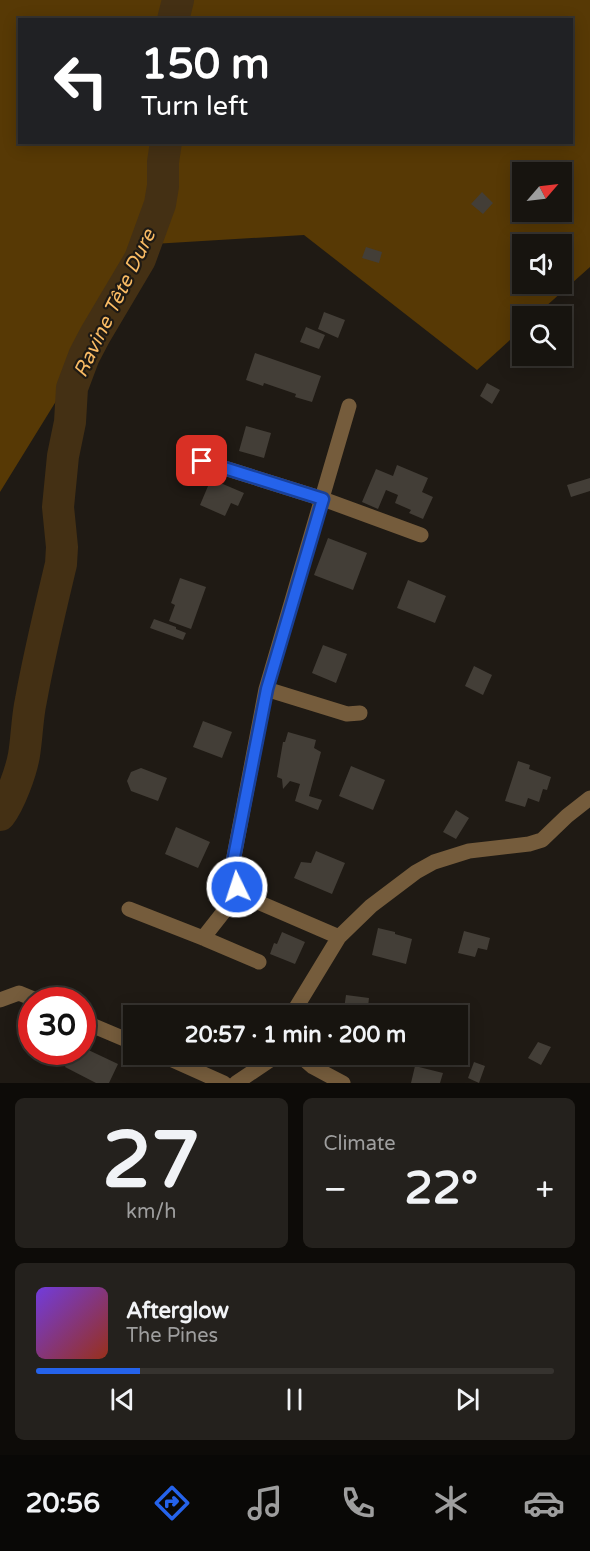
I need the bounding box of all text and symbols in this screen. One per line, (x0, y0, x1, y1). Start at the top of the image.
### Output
text: 150 m (141, 39, 270, 90)
icon: left (42, 42, 120, 120)
text: Turn left (141, 90, 248, 123)
north arrow (512, 162, 572, 222)
map controls (512, 162, 572, 366)
water label: Ravine Tête Dure (69, 224, 162, 381)
button: sound (512, 234, 572, 294)
button: search (512, 306, 572, 366)
pin (176, 435, 227, 486)
icon: arrive (185, 444, 218, 477)
position arrow (205, 855, 269, 919)
speed limit sign: 30 (18, 987, 96, 1065)
text: 20:57 · 1 min · 200 m (185, 1022, 406, 1048)
text: 27 (102, 1114, 200, 1208)
text: Climate (324, 1132, 396, 1156)
text: 22° (404, 1162, 478, 1216)
text: − (324, 1170, 347, 1209)
text: + (535, 1170, 554, 1209)
text: km/h (126, 1200, 176, 1224)
text: Afterglow (126, 1298, 229, 1324)
text: The Pines (126, 1324, 218, 1348)
icon: previous (106, 1383, 139, 1416)
icon: pause (278, 1383, 311, 1416)
icon: next (451, 1383, 484, 1416)
icon: directions (151, 1482, 193, 1524)
icon: music (244, 1482, 286, 1524)
icon: phone (337, 1482, 379, 1524)
icon: climate (430, 1482, 472, 1524)
icon: car (523, 1482, 565, 1524)
text: 20:56 (25, 1487, 100, 1520)

